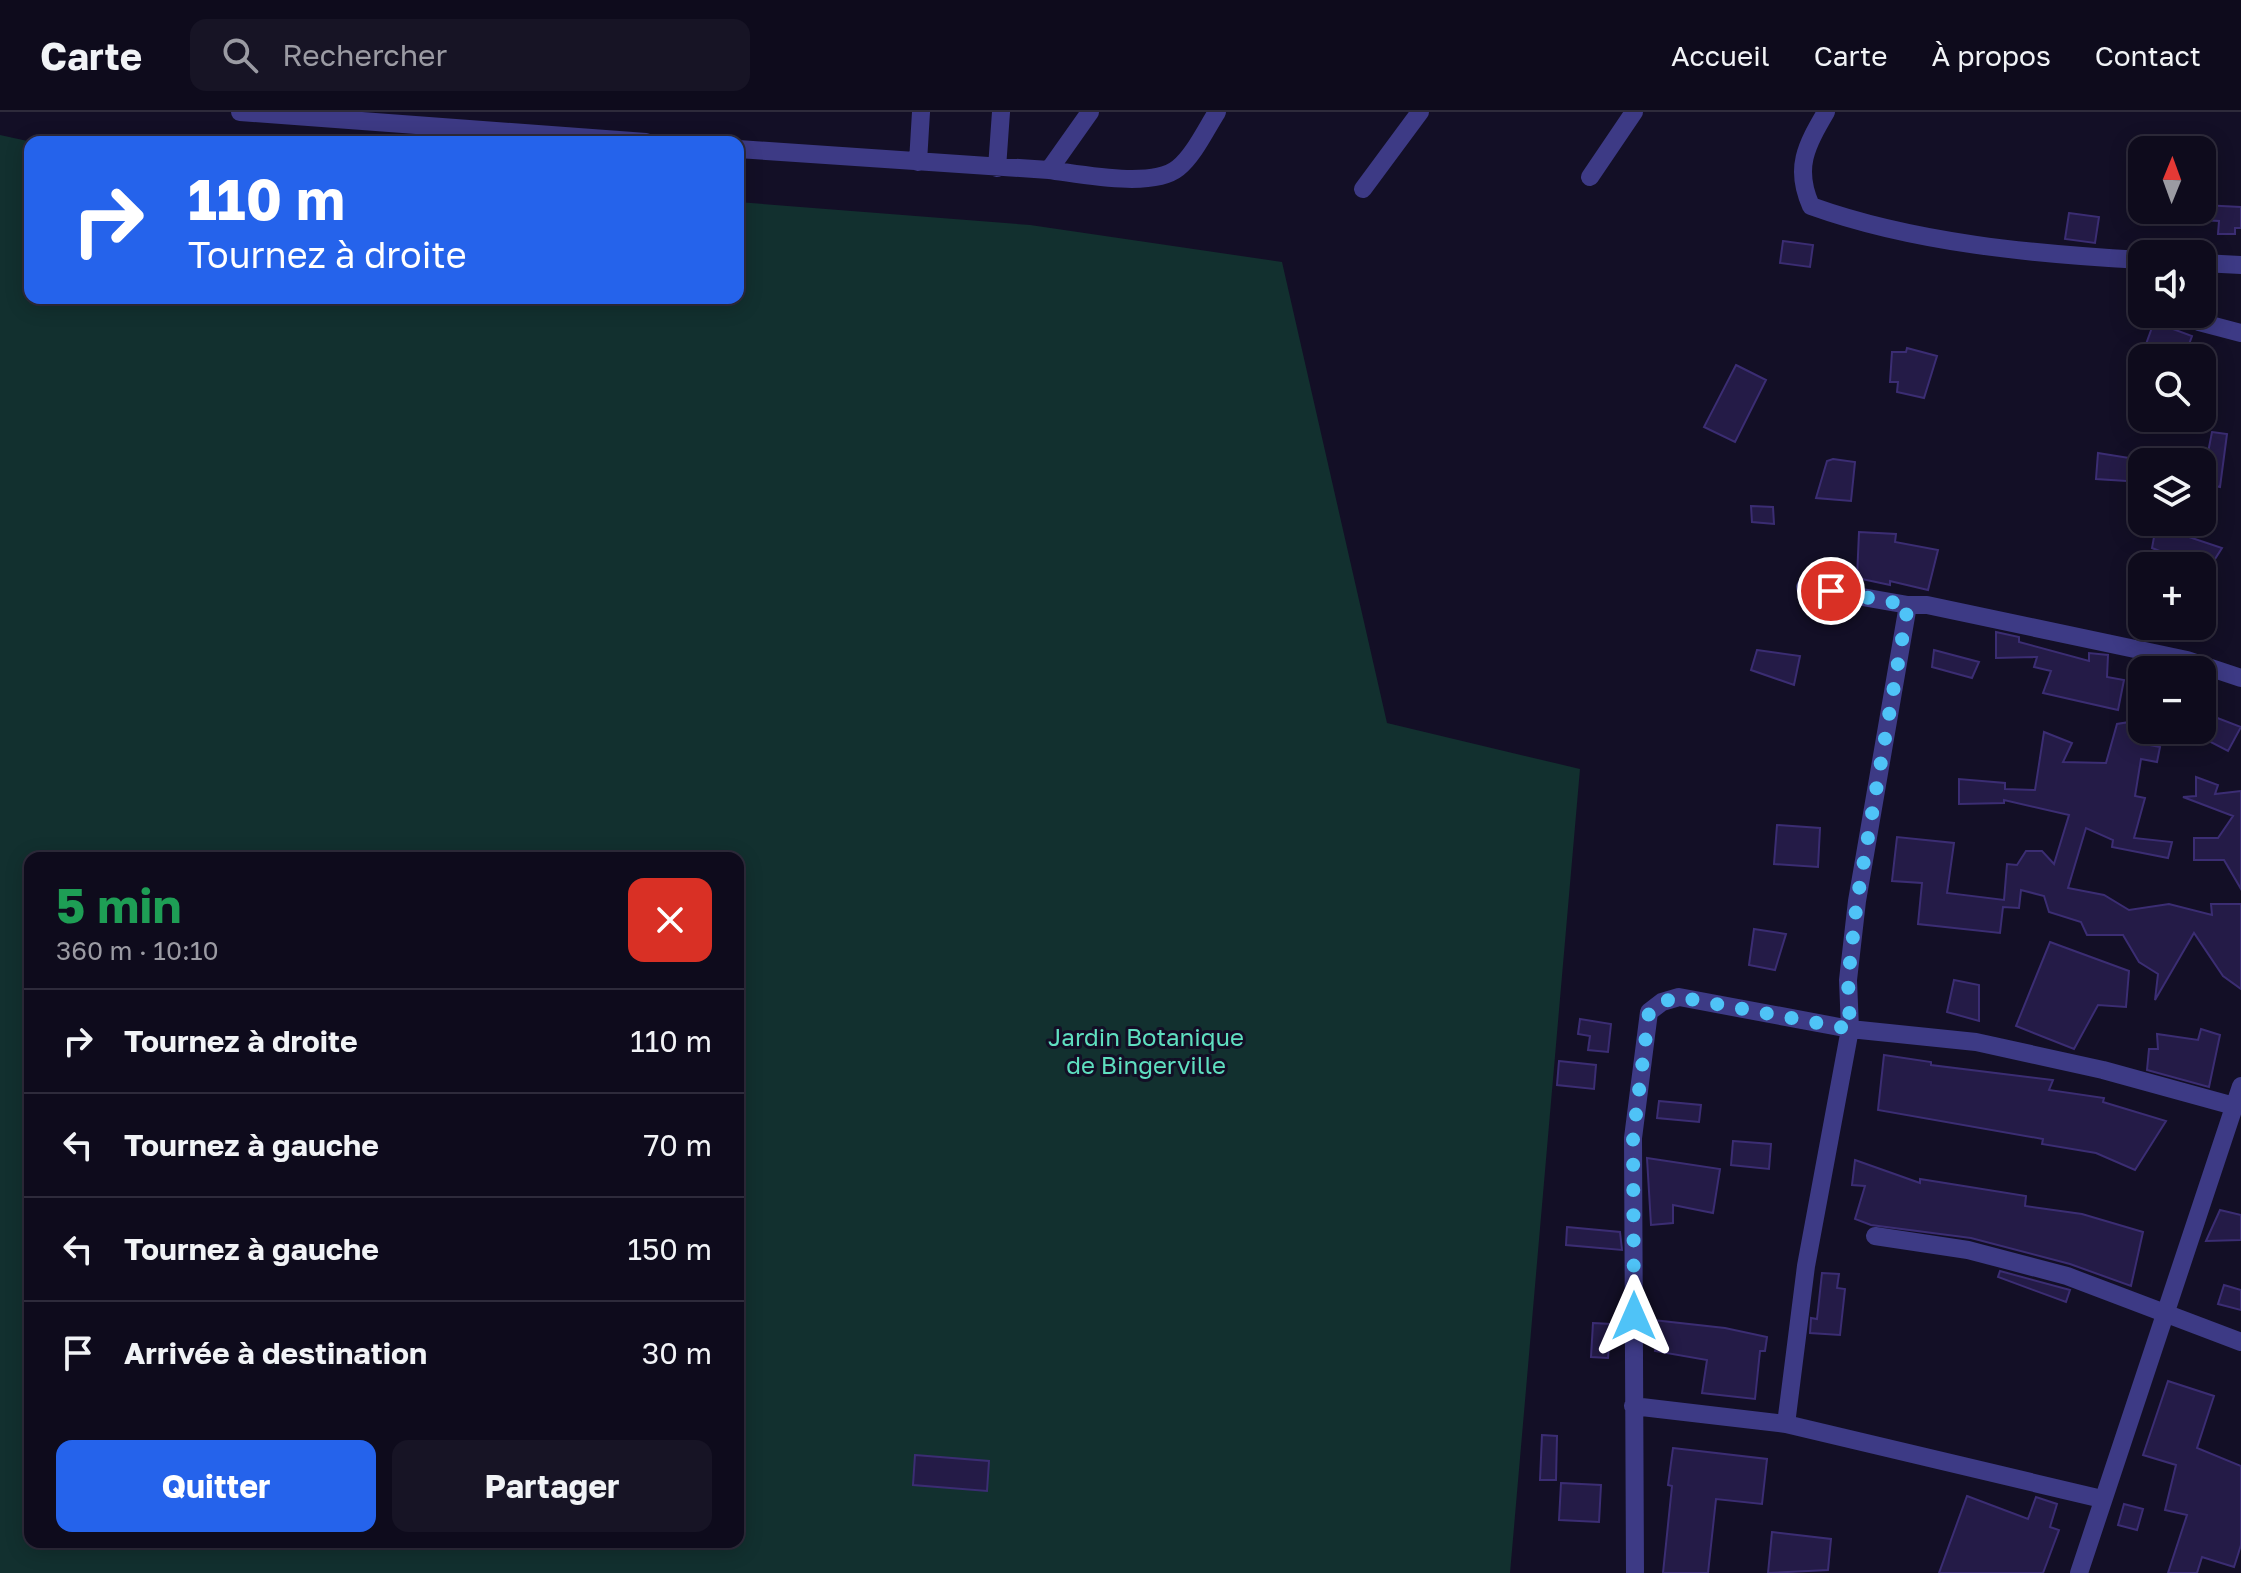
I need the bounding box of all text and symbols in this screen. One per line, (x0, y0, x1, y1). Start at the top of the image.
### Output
search box (190, 19, 750, 91)
text: Carte (40, 33, 142, 78)
icon: search (218, 33, 262, 77)
text: Rechercher (282, 37, 447, 73)
text: Accueil (1671, 39, 1770, 72)
text: Carte (1814, 39, 1887, 72)
text: À propos (1931, 39, 2051, 72)
text: Contact (2095, 39, 2201, 72)
north arrow (2128, 136, 2216, 224)
map controls (2128, 136, 2216, 744)
text: 110 m (188, 165, 345, 232)
icon: right (56, 168, 160, 272)
text: Tournez à droite (188, 233, 467, 276)
button: sound (2128, 240, 2216, 328)
button: search (2128, 344, 2216, 432)
button: layers (2128, 448, 2216, 536)
button: + (2128, 552, 2216, 640)
pin (1797, 557, 1865, 625)
icon: arrive (1809, 569, 1853, 613)
button: − (2128, 656, 2216, 744)
text: 5 min (56, 876, 181, 934)
button: close (628, 878, 712, 962)
text: 360 m · 10:10 (56, 935, 219, 966)
icon: right (56, 1019, 100, 1063)
park label: Jardin Botanique de Bingerville (1048, 1022, 1244, 1079)
text: Tournez à droite (124, 1023, 358, 1059)
text: 110 m (630, 1023, 712, 1059)
icon: left (56, 1123, 100, 1167)
text: Tournez à gauche (124, 1127, 379, 1163)
text: 70 m (643, 1127, 712, 1163)
icon: left (56, 1227, 100, 1271)
text: Tournez à gauche (124, 1231, 379, 1267)
text: 150 m (627, 1231, 712, 1267)
position arrow (1592, 1274, 1676, 1358)
icon: arrive (56, 1331, 100, 1375)
text: Arrivée à destination (124, 1335, 427, 1371)
text: 30 m (642, 1335, 712, 1371)
button: Quitter (56, 1440, 376, 1532)
button: Partager (392, 1440, 712, 1532)

